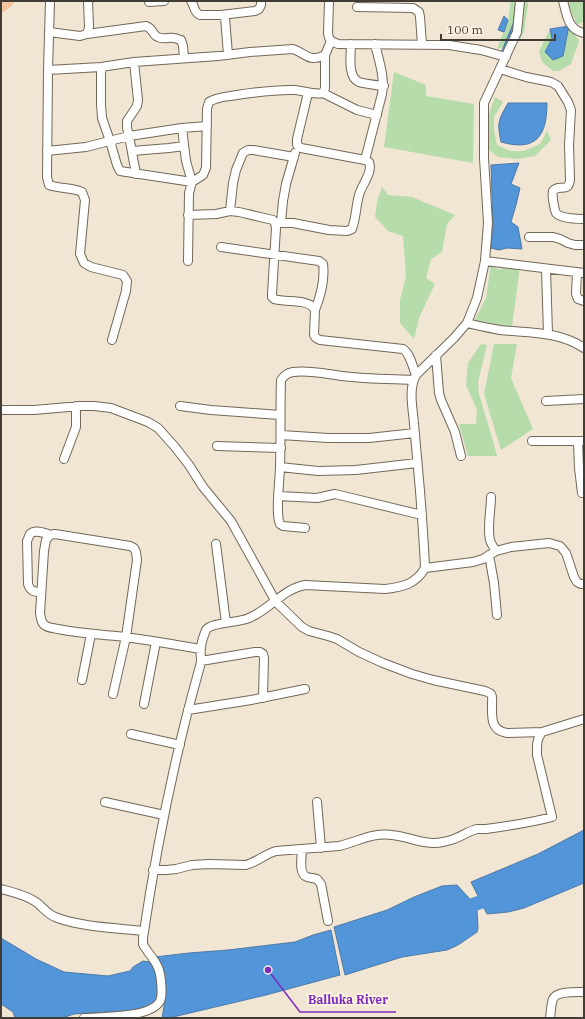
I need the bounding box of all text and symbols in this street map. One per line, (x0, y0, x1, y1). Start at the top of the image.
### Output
scale bar (441, 16, 555, 42)
text: 100 m (447, 22, 483, 37)
callout: Balluka River (300, 988, 396, 1012)
text: Balluka River (308, 992, 388, 1007)

